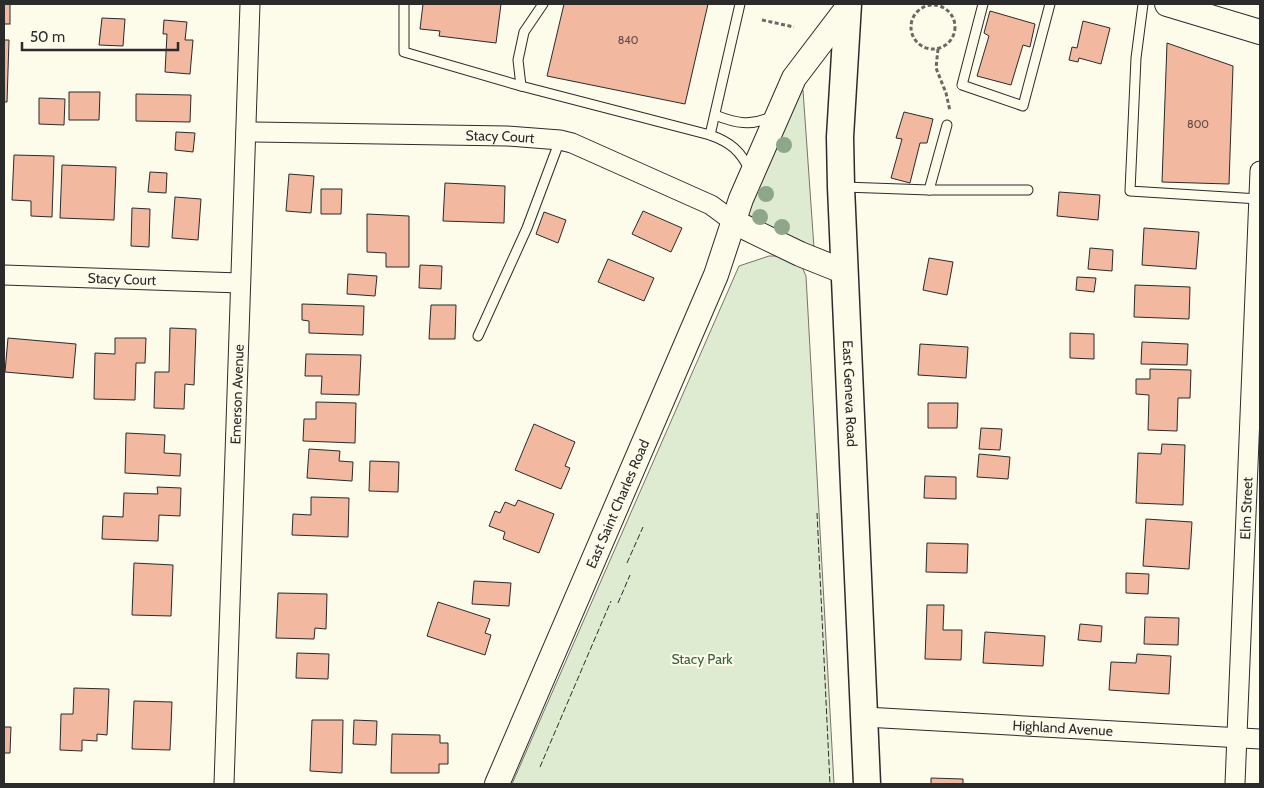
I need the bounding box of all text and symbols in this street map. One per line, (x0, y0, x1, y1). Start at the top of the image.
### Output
scale bar (22, 20, 179, 52)
text: 50 m (30, 28, 65, 46)
house number: 840 (618, 33, 639, 47)
house number: 800 (1187, 117, 1209, 131)
street label: Stacy Court (466, 126, 535, 147)
street label: Stacy Court (87, 269, 157, 289)
street label: East Geneva Road (839, 340, 861, 447)
street label: Emerson Avenue (226, 344, 248, 445)
street label: East Saint Charles Road (582, 437, 653, 571)
street label: Elm Street (1236, 476, 1257, 540)
park label: Stacy Park (671, 650, 733, 668)
street label: Highland Avenue (1012, 716, 1113, 740)

